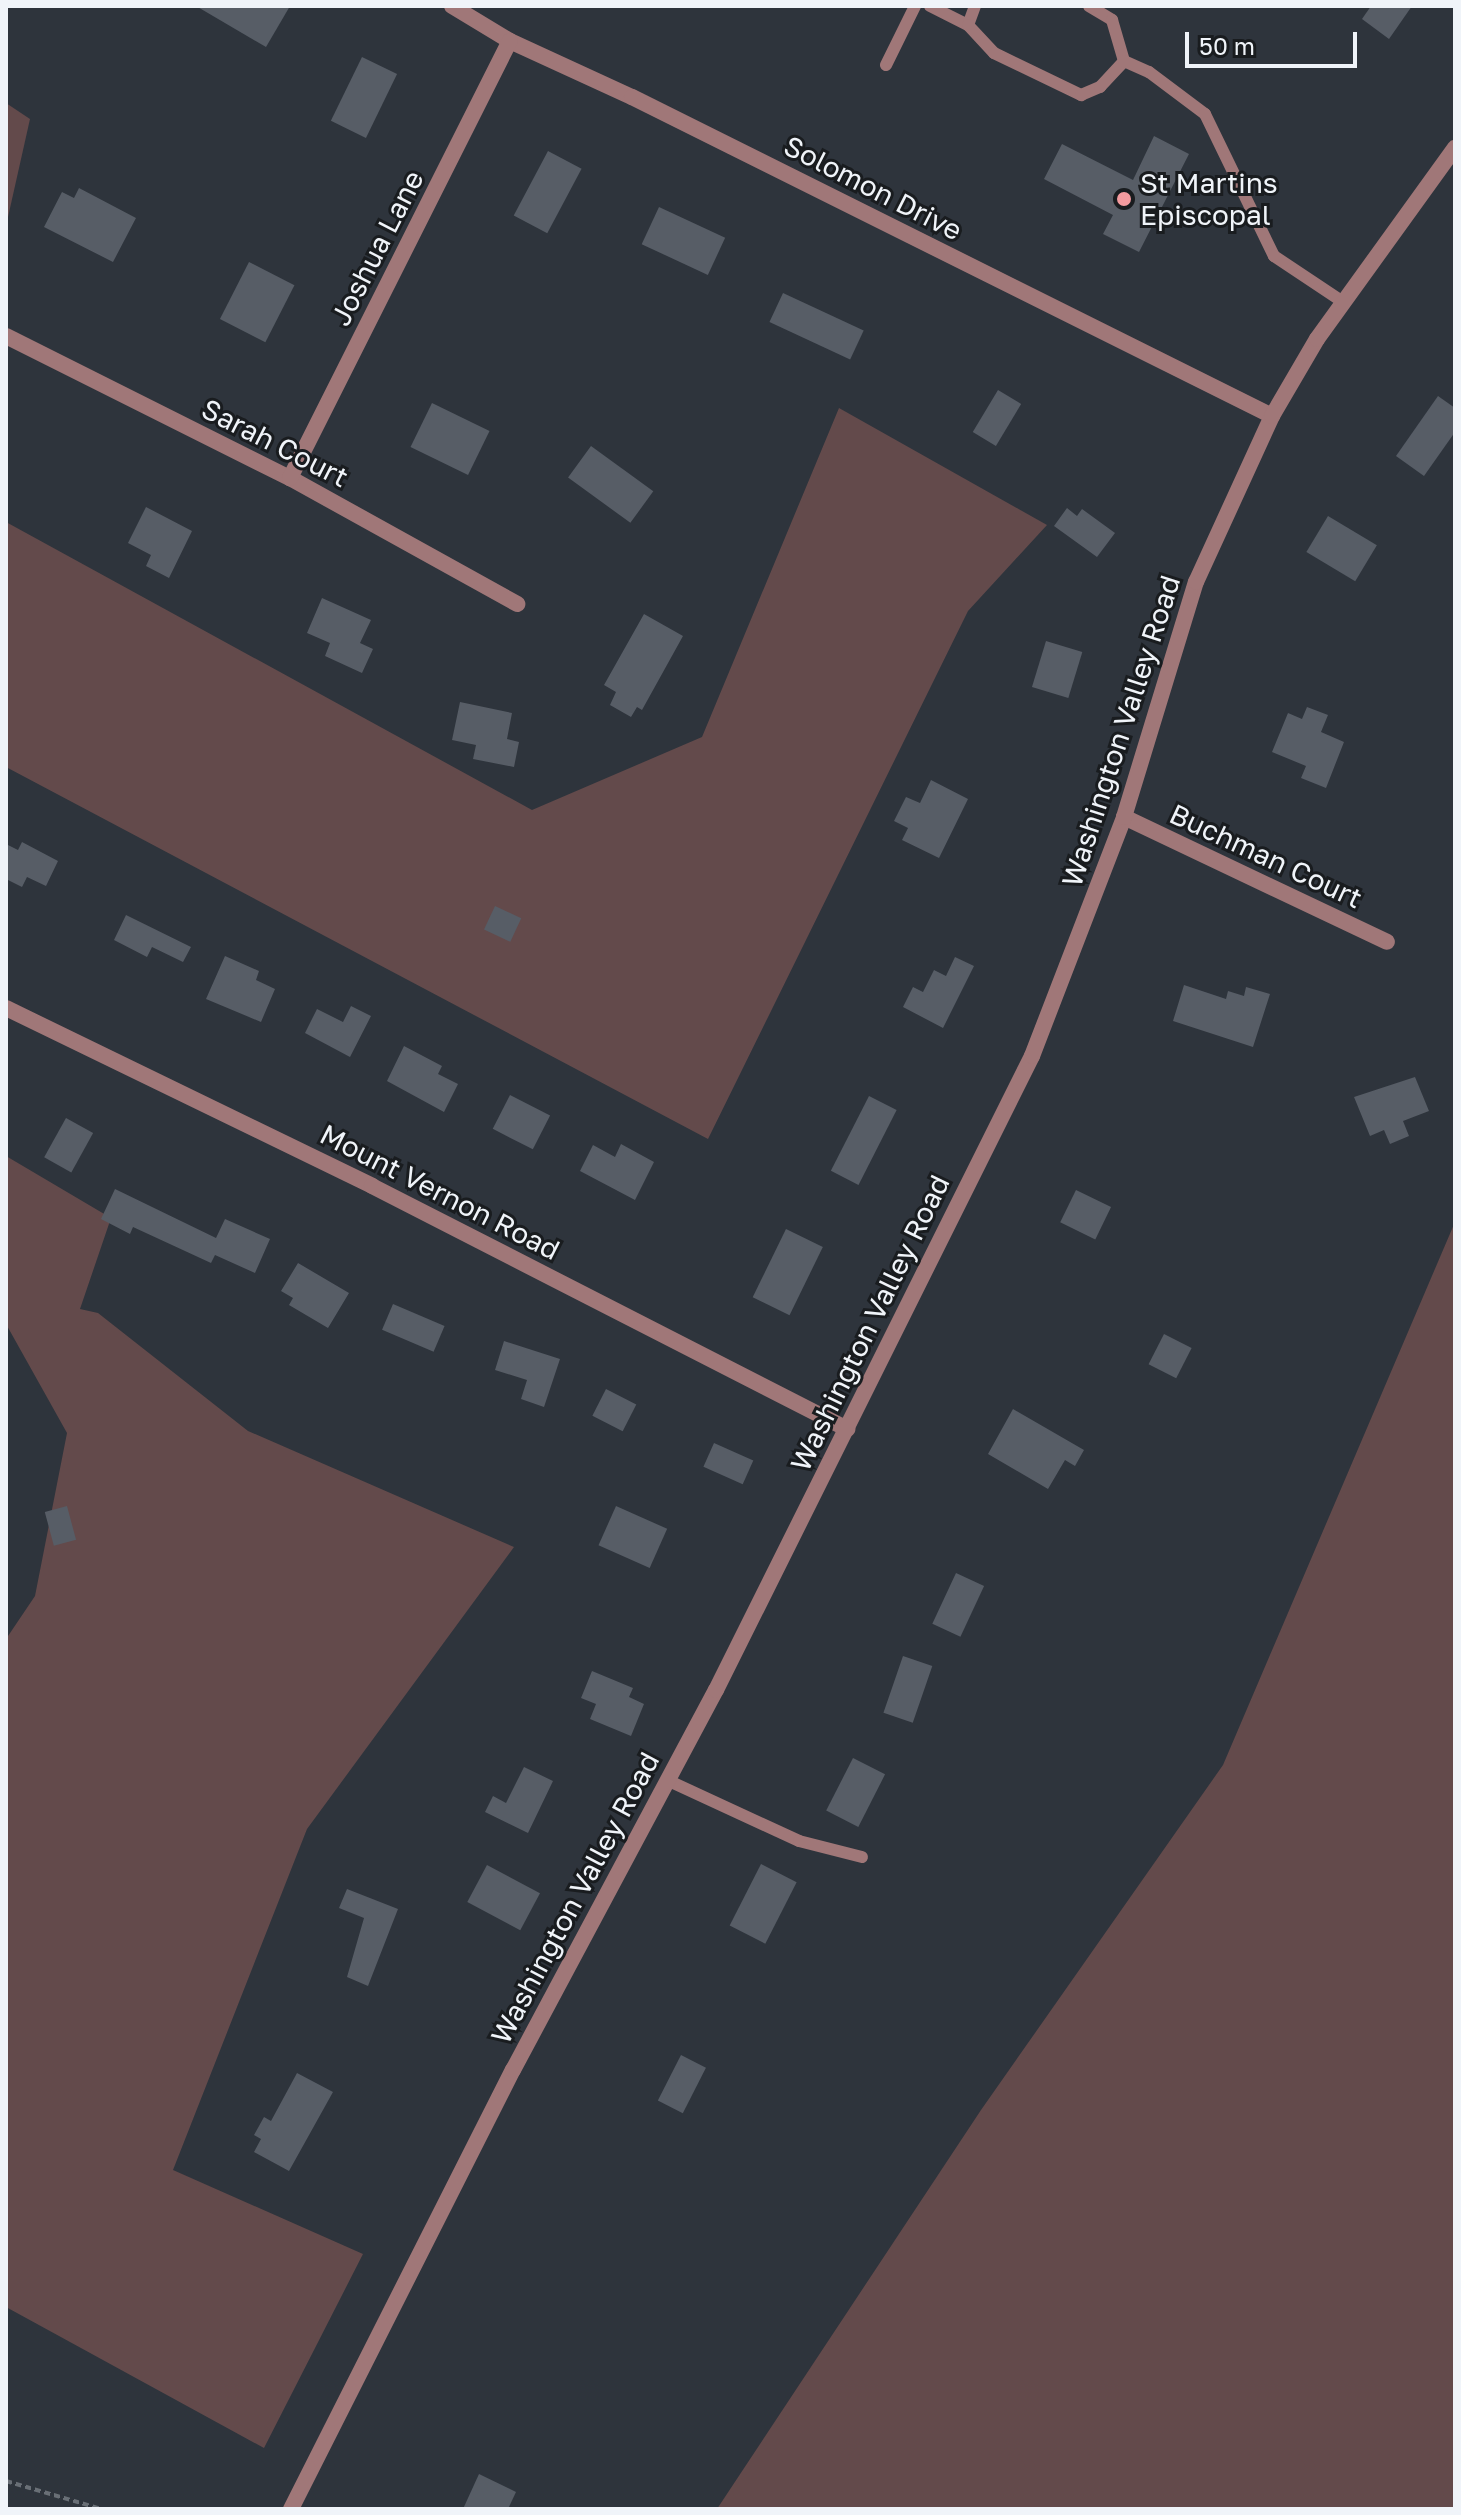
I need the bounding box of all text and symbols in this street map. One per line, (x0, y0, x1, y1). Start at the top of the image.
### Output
scale bar (1189, 16, 1361, 66)
text: 50 m (1199, 31, 1255, 60)
street label: Solomon Drive (778, 129, 968, 247)
street label: Joshua Lane (324, 165, 430, 331)
place label: St Martins Episcopal (1140, 166, 1278, 232)
marker: St Martins Episcopal (1115, 190, 1133, 208)
street label: Sarah Court (196, 392, 354, 494)
street label: Washington Valley Road (1055, 571, 1187, 891)
street label: Buchman Court (1164, 797, 1368, 915)
street label: Mount Vernon Road (315, 1117, 565, 1267)
street label: Washington Valley Road (784, 1169, 956, 1477)
street label: Washington Valley Road (484, 1746, 666, 2050)

